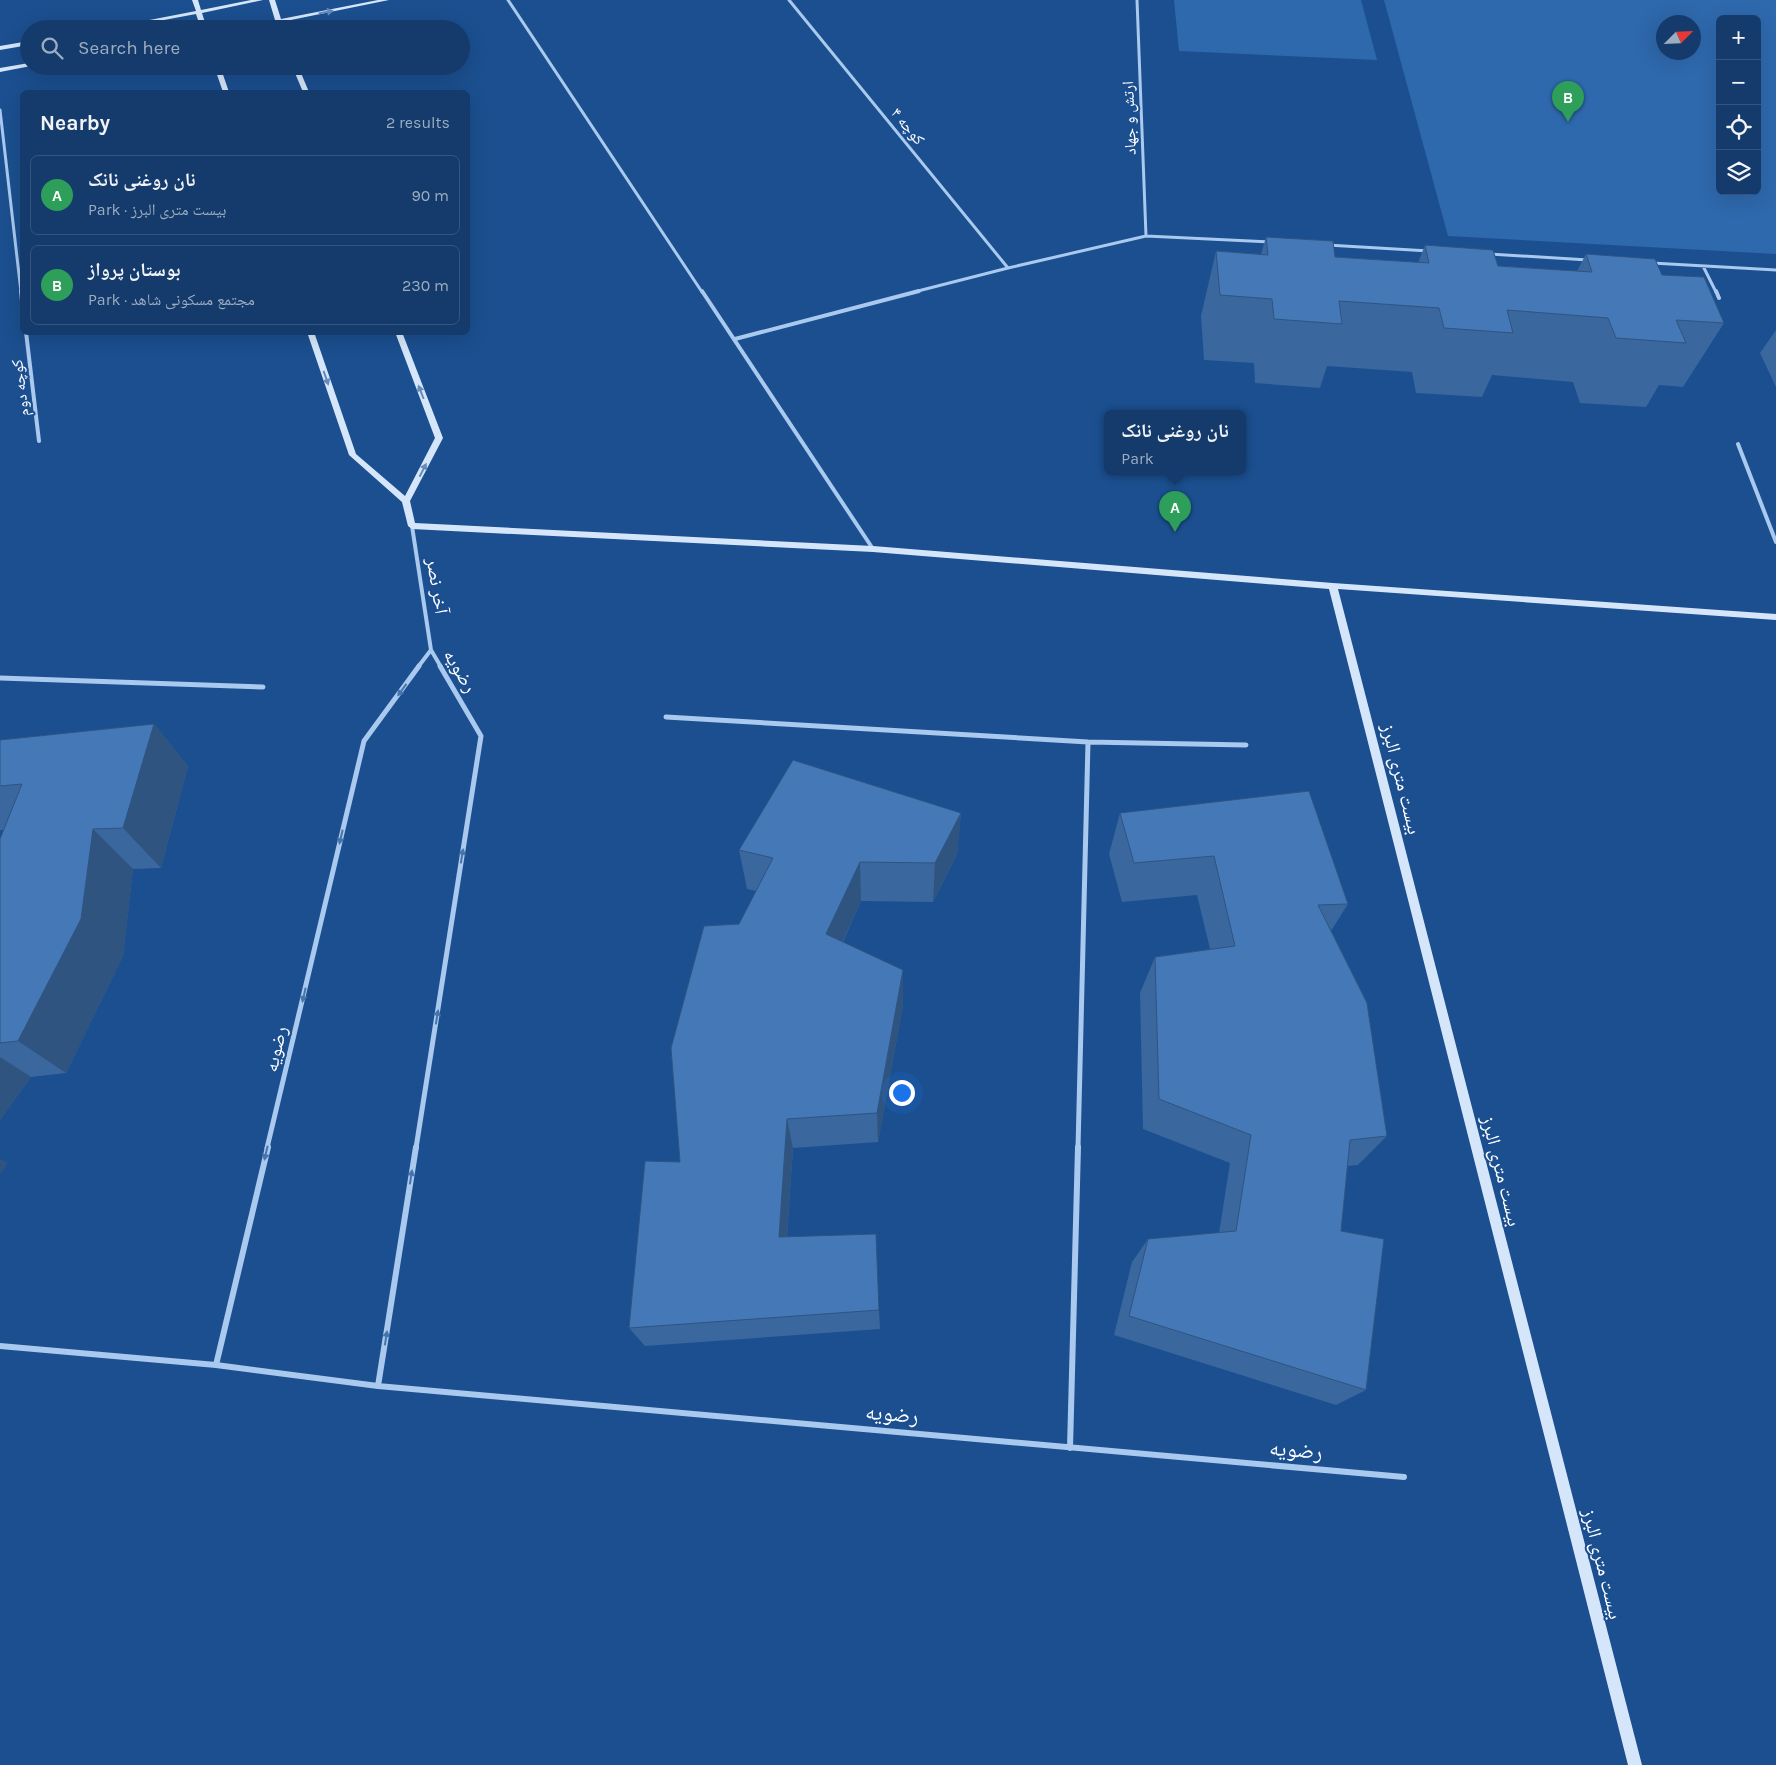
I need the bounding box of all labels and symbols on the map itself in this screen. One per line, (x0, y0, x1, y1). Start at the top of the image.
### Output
one-way arrow (318, 7, 334, 15)
north arrow (1656, 15, 1701, 60)
street label: ارتش و جهاد (1118, 81, 1141, 155)
pin: B (1552, 81, 1584, 122)
street label: کوچه ۴ (887, 103, 929, 149)
street label: کوچه دوم (7, 358, 34, 418)
one-way arrow (323, 371, 331, 386)
one-way arrow (417, 385, 425, 400)
one-way arrow (419, 462, 427, 477)
pin: A (1159, 491, 1191, 532)
street label: آخر نصر (422, 555, 452, 617)
street label: رضویه (439, 646, 481, 696)
one-way arrow (397, 683, 407, 697)
street label: بیست متری البرز (1376, 720, 1425, 837)
one-way arrow (337, 830, 345, 845)
one-way arrow (459, 848, 467, 864)
one-way arrow (300, 988, 308, 1003)
one-way arrow (433, 1009, 441, 1025)
street label: رضویه (260, 1024, 292, 1074)
your location (889, 1080, 915, 1106)
street label: بیست متری البرز (1476, 1112, 1525, 1229)
one-way arrow (262, 1146, 270, 1161)
one-way arrow (408, 1169, 416, 1185)
one-way arrow (382, 1330, 390, 1346)
street label: رضویه (864, 1399, 920, 1429)
street label: رضویه (1268, 1435, 1324, 1465)
street label: بیست متری البرز (1577, 1505, 1626, 1622)

